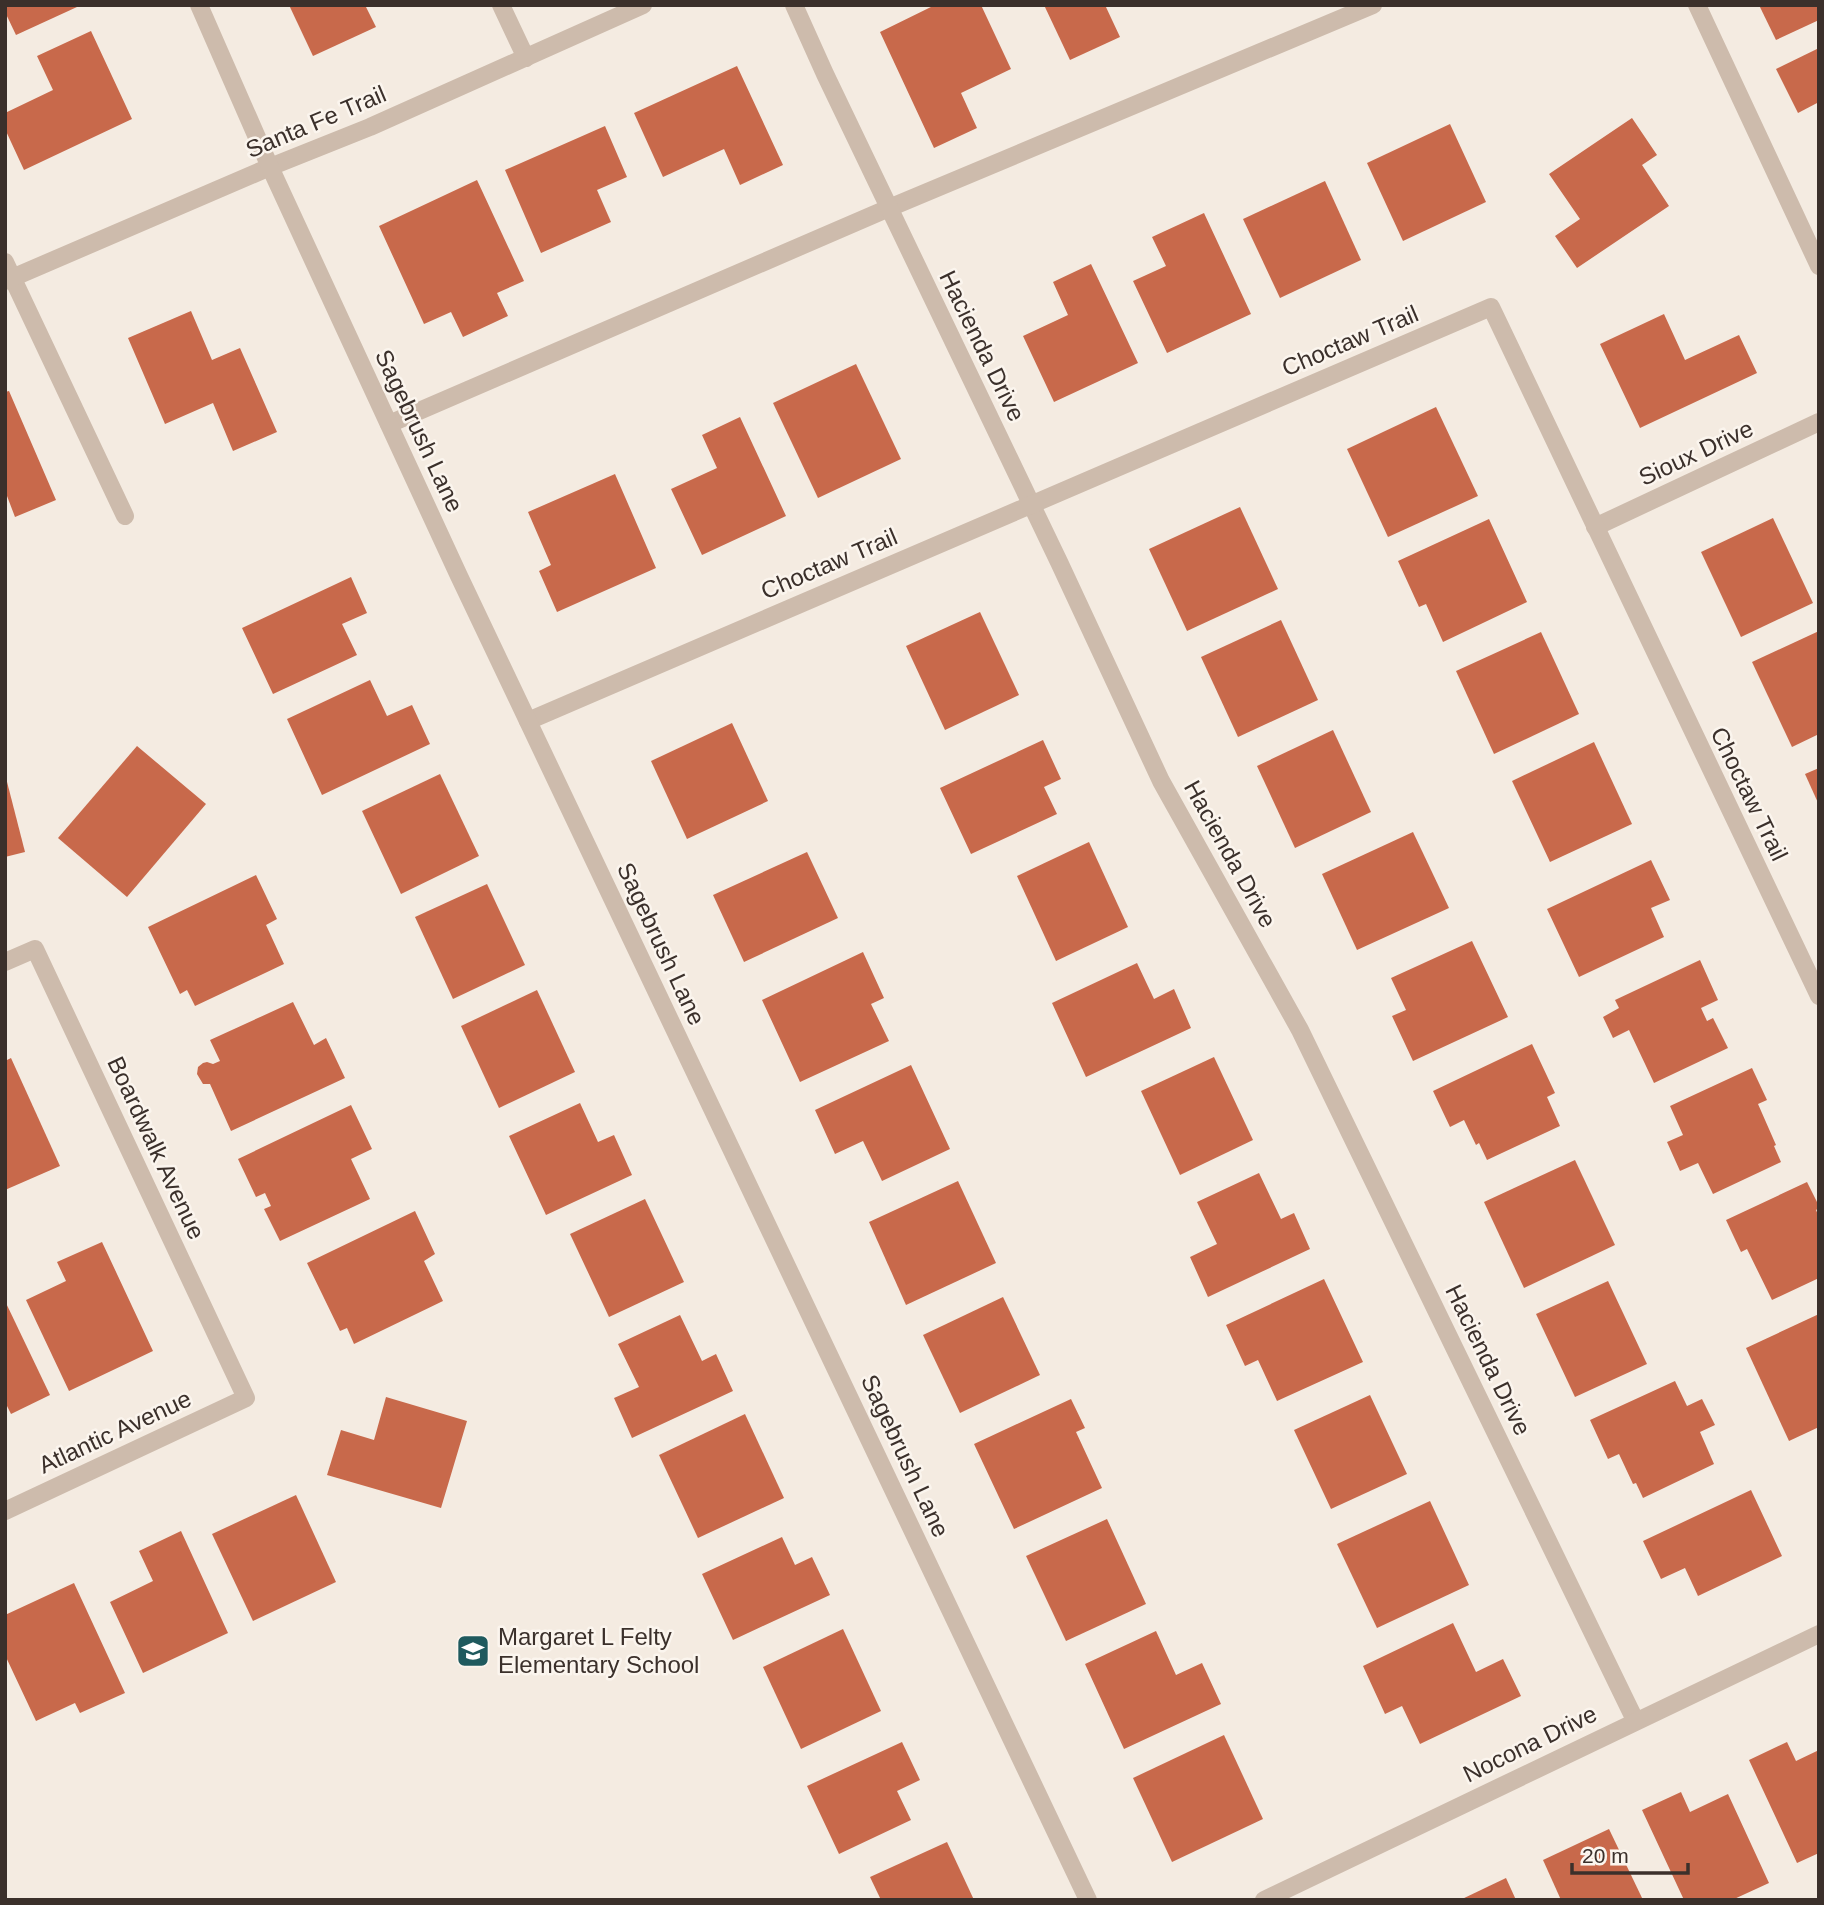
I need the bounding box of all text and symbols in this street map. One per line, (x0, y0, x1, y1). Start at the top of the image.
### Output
street label: Santa Fe Trail (242, 80, 390, 163)
street label: Hacienda Drive (934, 266, 1031, 425)
street label: Choctaw Trail (1278, 300, 1422, 381)
street label: Sagebrush Lane (370, 345, 469, 516)
street label: Sioux Drive (1634, 414, 1757, 491)
street label: Choctaw Trail (757, 523, 901, 604)
street label: Choctaw Trail (1705, 723, 1793, 865)
street label: Hacienda Drive (1179, 775, 1282, 932)
street label: Sagebrush Lane (612, 858, 711, 1029)
street label: Boardwalk Avenue (102, 1052, 211, 1243)
street label: Hacienda Drive (1440, 1280, 1537, 1439)
street label: Sagebrush Lane (856, 1370, 955, 1541)
street label: Atlantic Avenue (34, 1384, 195, 1479)
place label: Margaret L Felty Elementary School (498, 1623, 699, 1678)
school or university icon: Margaret L Felty Elementary School (454, 1632, 492, 1670)
street label: Nocona Drive (1459, 1700, 1601, 1788)
scale bar (1572, 1832, 1688, 1876)
text: 20 m (1582, 1844, 1629, 1867)

